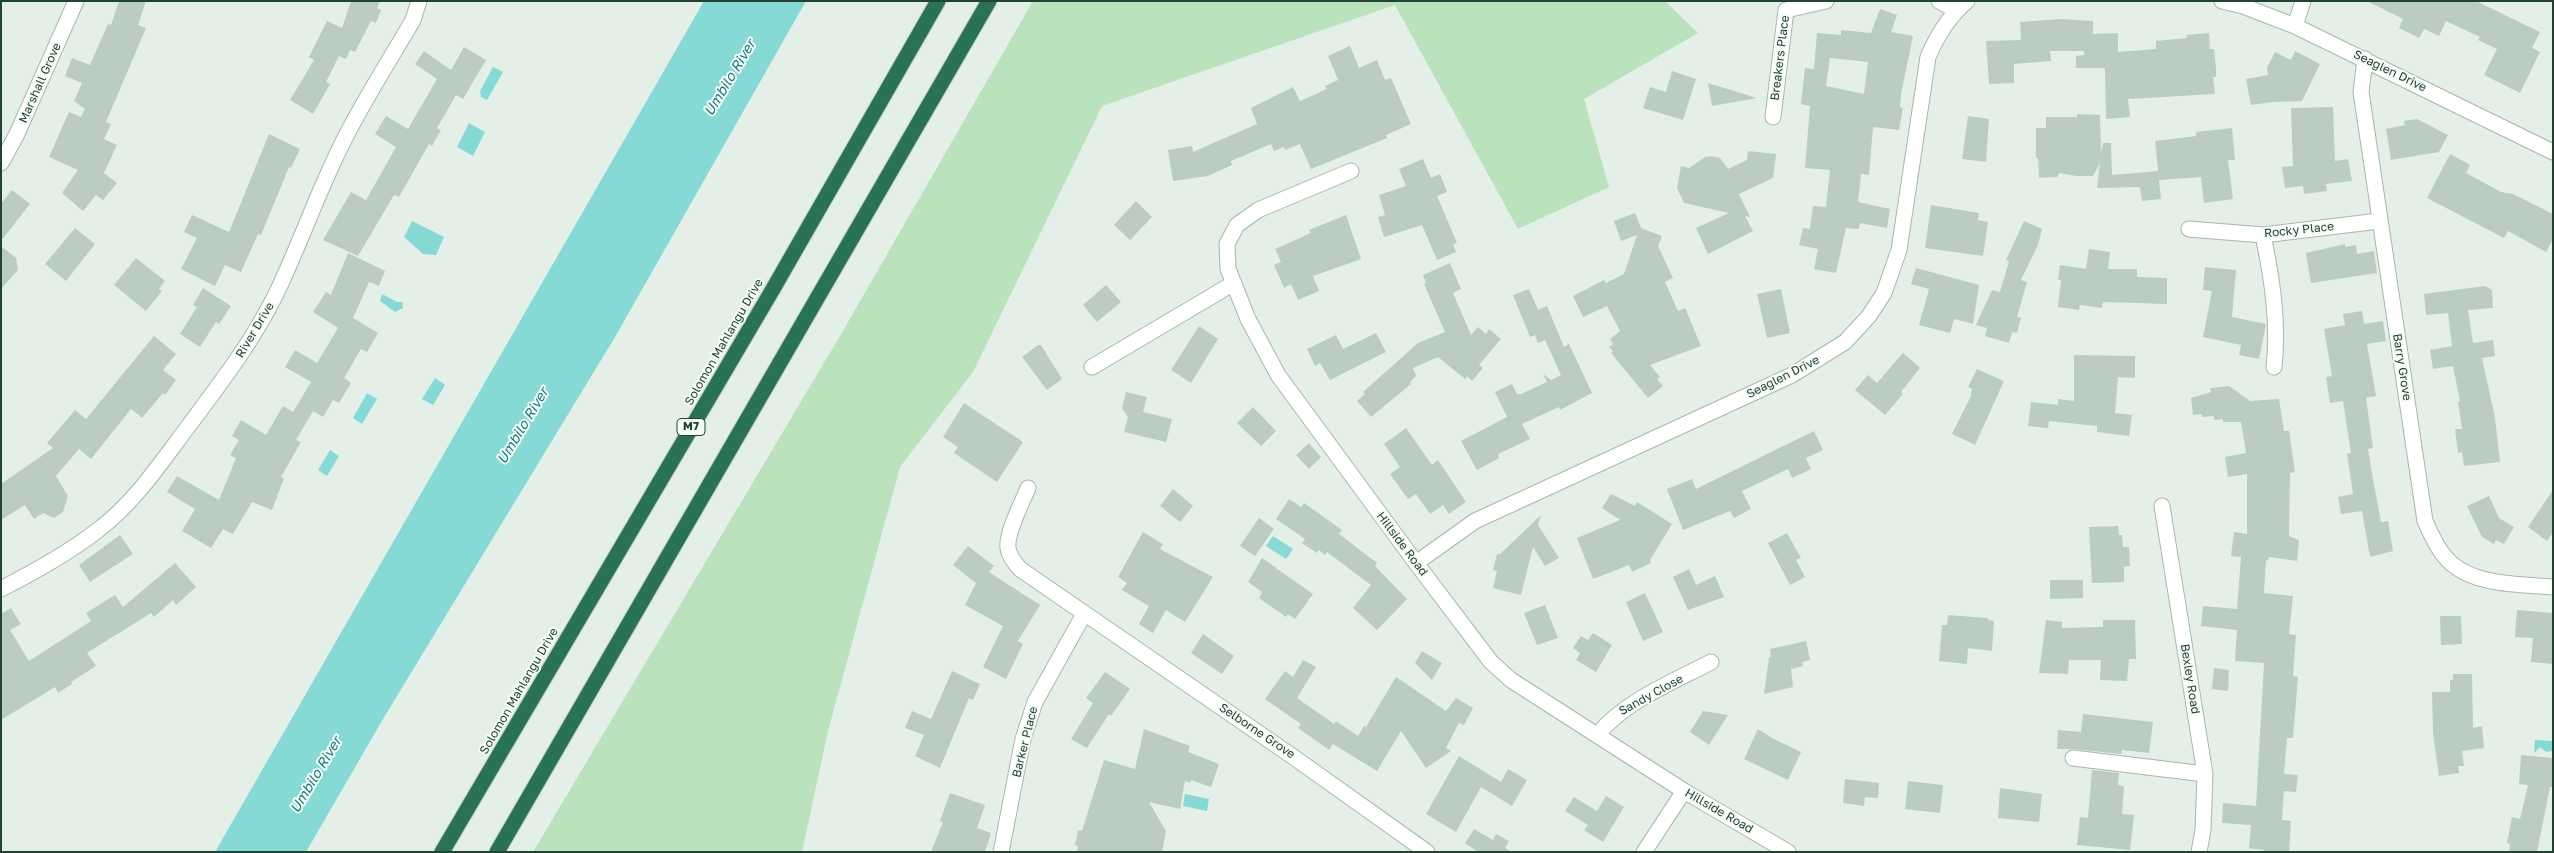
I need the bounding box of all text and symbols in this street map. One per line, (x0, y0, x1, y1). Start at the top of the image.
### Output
street label: Breakers Place (1768, 15, 1792, 101)
water label: Umbilo River (701, 37, 759, 119)
street label: Marshall Grove (16, 41, 64, 125)
street label: Seaglen Drive (2351, 47, 2429, 95)
street label: Rocky Place (2263, 219, 2335, 241)
street label: Solomon Mahlangu Drive (682, 276, 766, 408)
street label: River Drive (233, 300, 277, 360)
street label: Barry Grove (2390, 332, 2414, 402)
street label: Seaglen Drive (1744, 353, 1822, 401)
water label: Umbilo River (494, 385, 552, 467)
road number: M7 (677, 418, 705, 436)
street label: Hillside Road (1373, 509, 1431, 579)
street label: Solomon Mahlangu Drive (477, 625, 561, 757)
street label: Bexley Road (2177, 643, 2203, 715)
street label: Sandy Close (1616, 671, 1686, 719)
street label: Selborne Grove (1216, 700, 1298, 762)
street label: Barker Place (1009, 705, 1041, 779)
water label: Umbilo River (287, 734, 345, 816)
street label: Hillside Road (1682, 786, 1756, 836)

